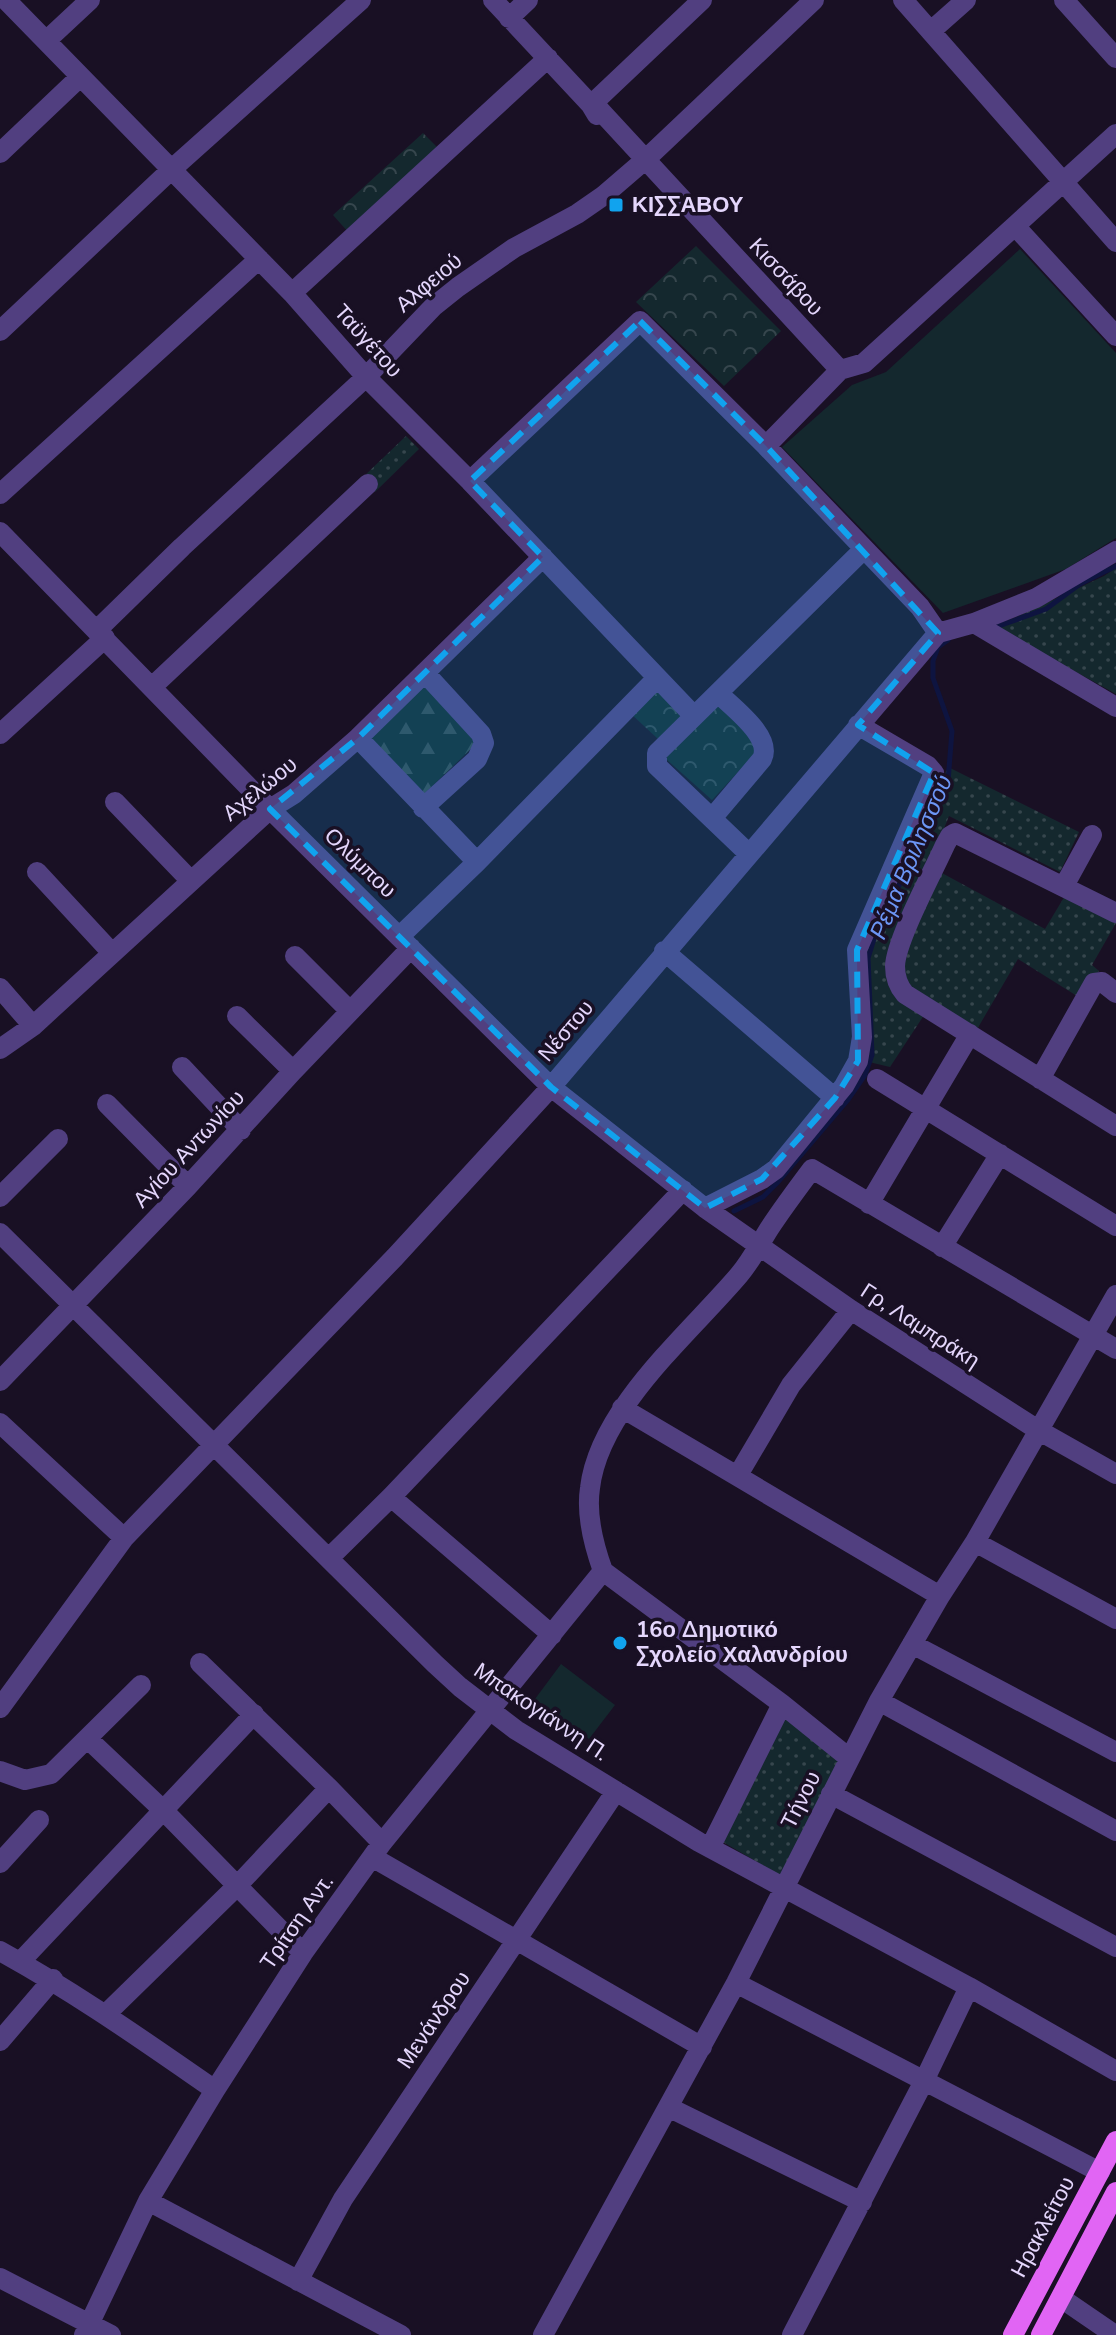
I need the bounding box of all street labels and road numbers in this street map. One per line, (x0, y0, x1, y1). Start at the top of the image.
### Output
street label: Κισσάβου (742, 232, 830, 322)
street label: Αλφειού (389, 246, 469, 320)
street label: Ταϋγέτου (327, 298, 409, 384)
street label: Αχελώου (216, 750, 304, 828)
street label: Ολύμπου (318, 821, 402, 905)
street label: Νέστου (531, 994, 601, 1068)
street label: Αγίου Αντωνίου (127, 1084, 251, 1214)
street label: Γρ, Λαμπράκη (855, 1276, 985, 1376)
street label: Μπακογιάννη Π. (468, 1656, 614, 1768)
street label: Τήνου (774, 1766, 828, 1834)
street label: Τρίτση Αντ. (253, 1868, 341, 1976)
street label: Μενάνδρου (390, 1965, 478, 2075)
street label: Ηρακλείτου (1004, 2171, 1082, 2283)

